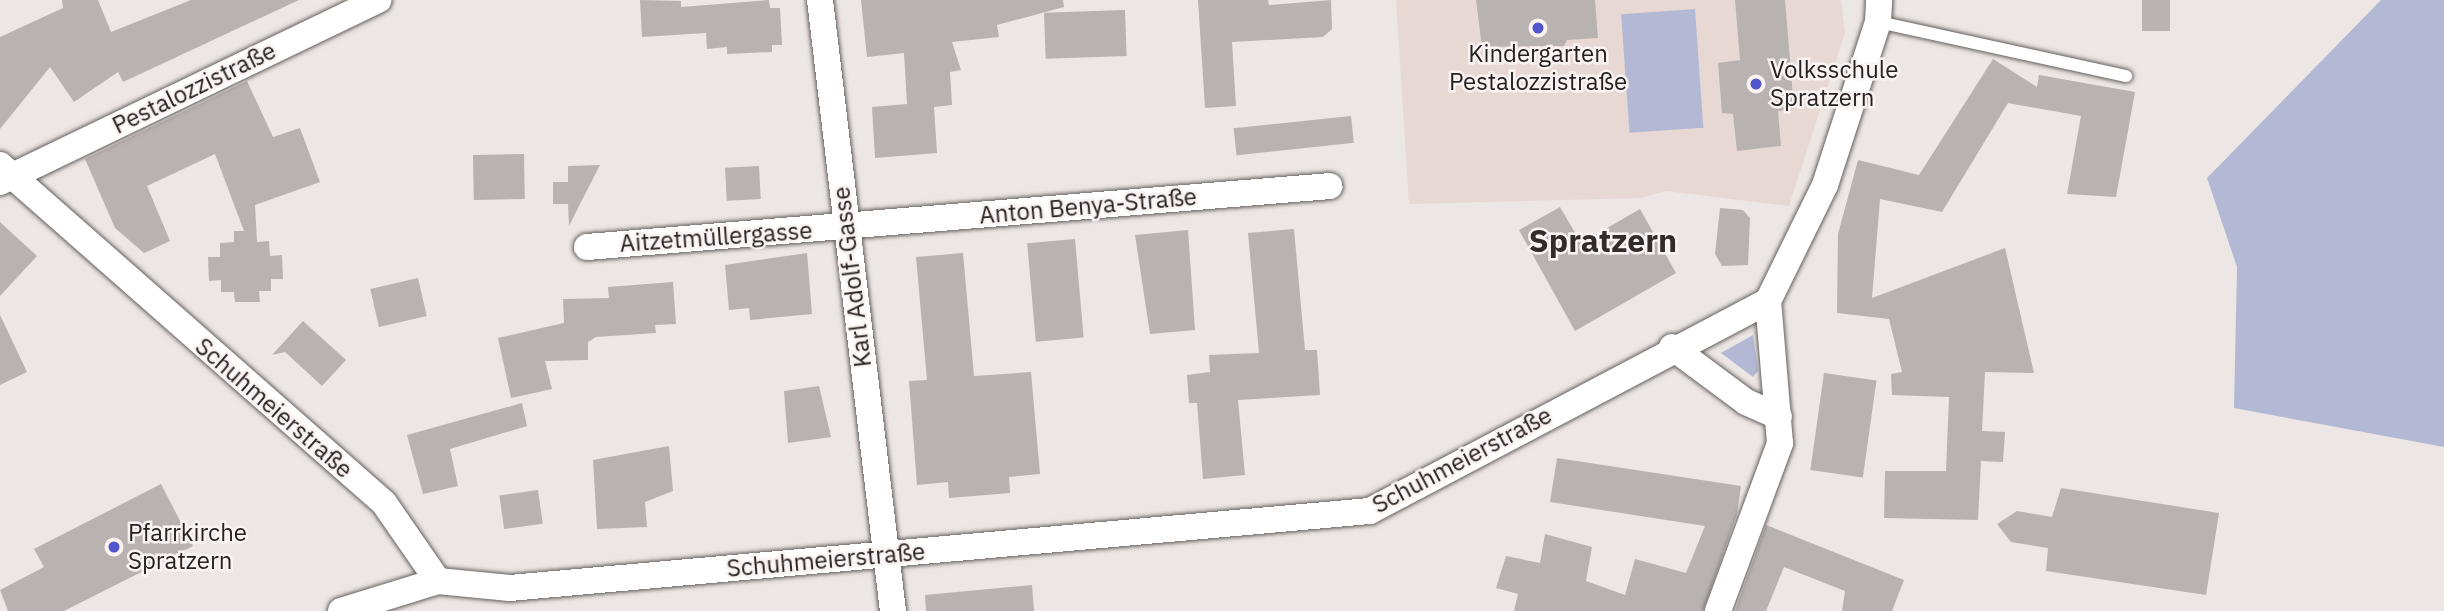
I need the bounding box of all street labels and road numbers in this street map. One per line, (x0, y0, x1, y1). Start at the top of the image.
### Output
street label: Pestalozzistraße (108, 36, 280, 140)
street label: Anton Benya-Straße (978, 182, 1198, 230)
street label: Karl Adolf-Gasse (827, 185, 877, 369)
street label: Aitzetmüllergasse (619, 216, 813, 258)
street label: Schuhmeierstraße (189, 332, 359, 484)
street label: Schuhmeierstraße (1367, 401, 1557, 519)
street label: Schuhmeierstraße (726, 537, 926, 583)

